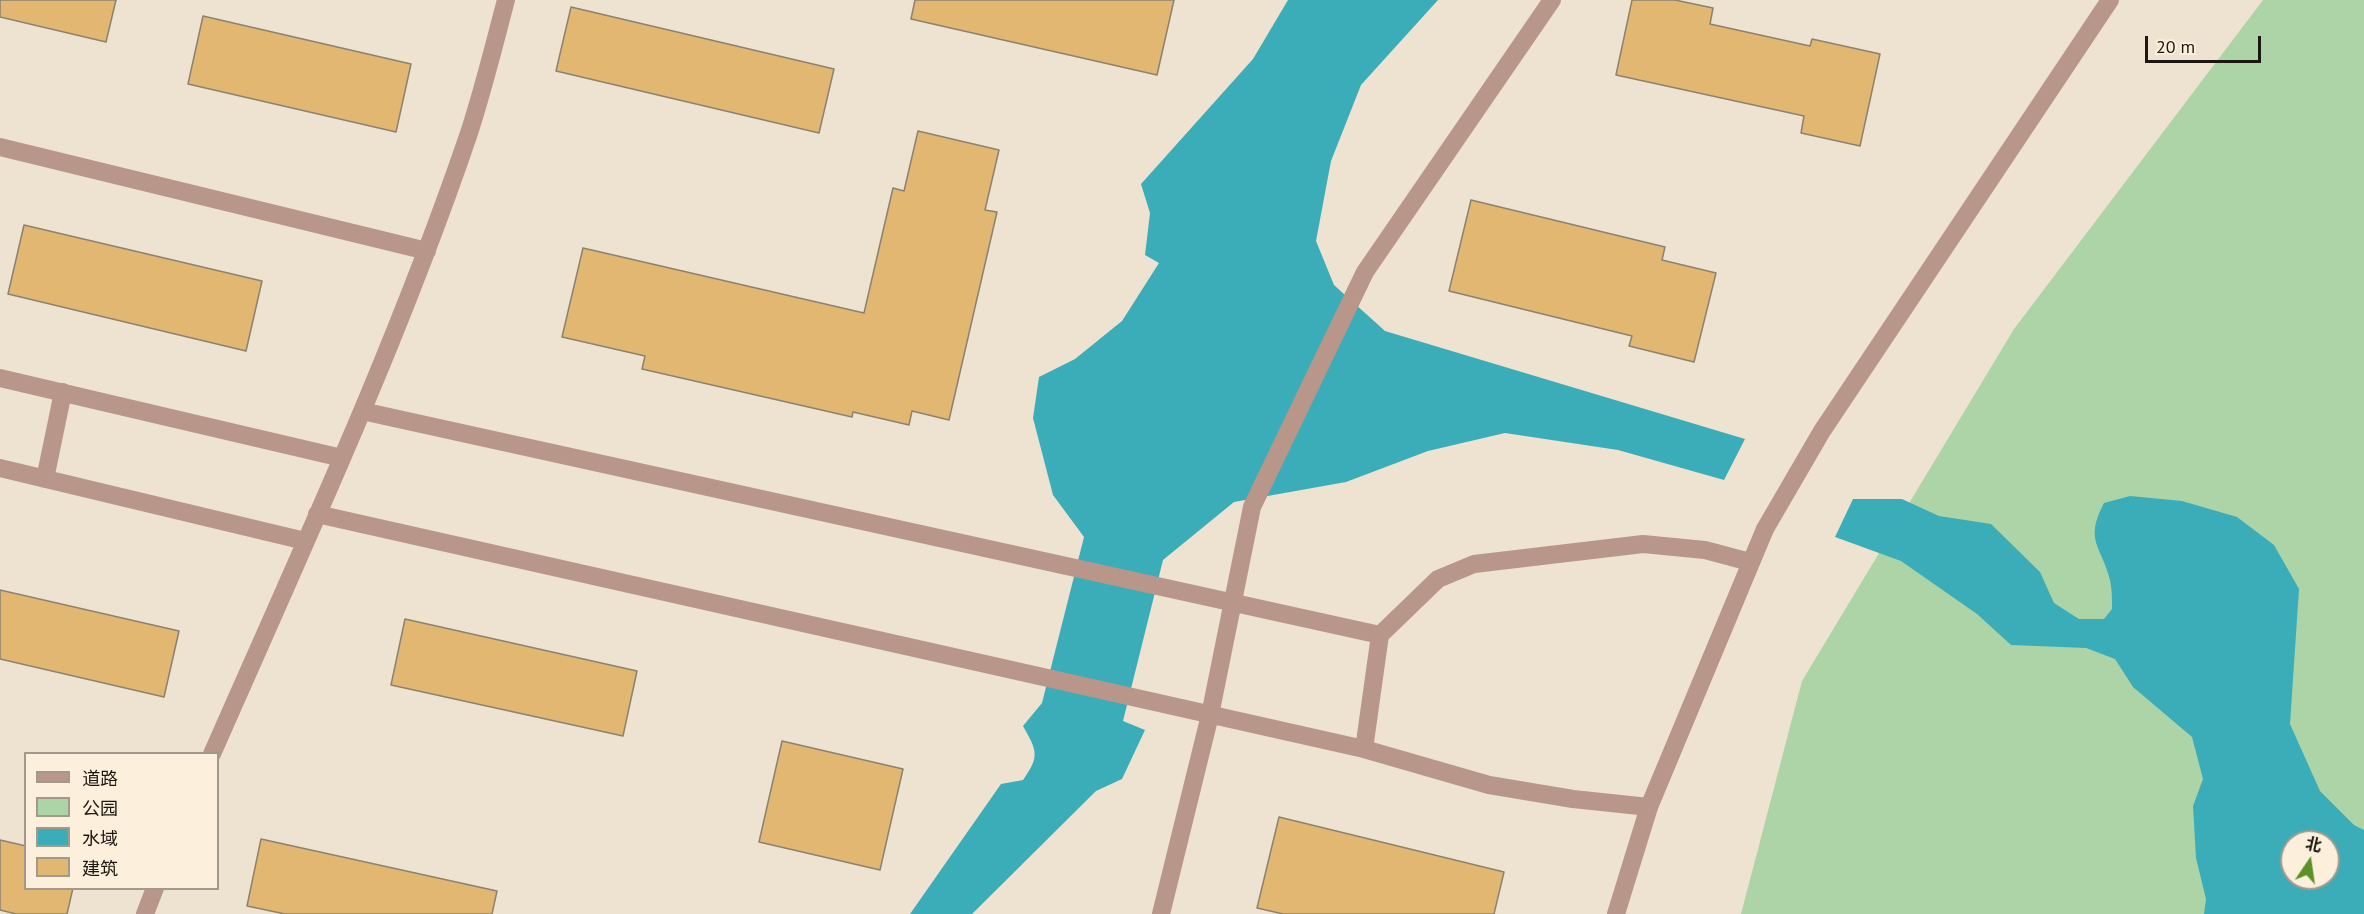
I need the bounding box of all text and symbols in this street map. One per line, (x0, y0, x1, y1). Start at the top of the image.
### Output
scale bar (2148, 24, 2264, 62)
text: 20 m (2156, 35, 2195, 58)
legend (24, 752, 219, 890)
text: 道路 (82, 767, 118, 790)
text: 公园 (82, 797, 118, 820)
text: 水域 (82, 827, 118, 850)
north arrow (2280, 830, 2340, 890)
text: 北 (2304, 833, 2324, 856)
text: 建筑 (82, 857, 118, 880)

